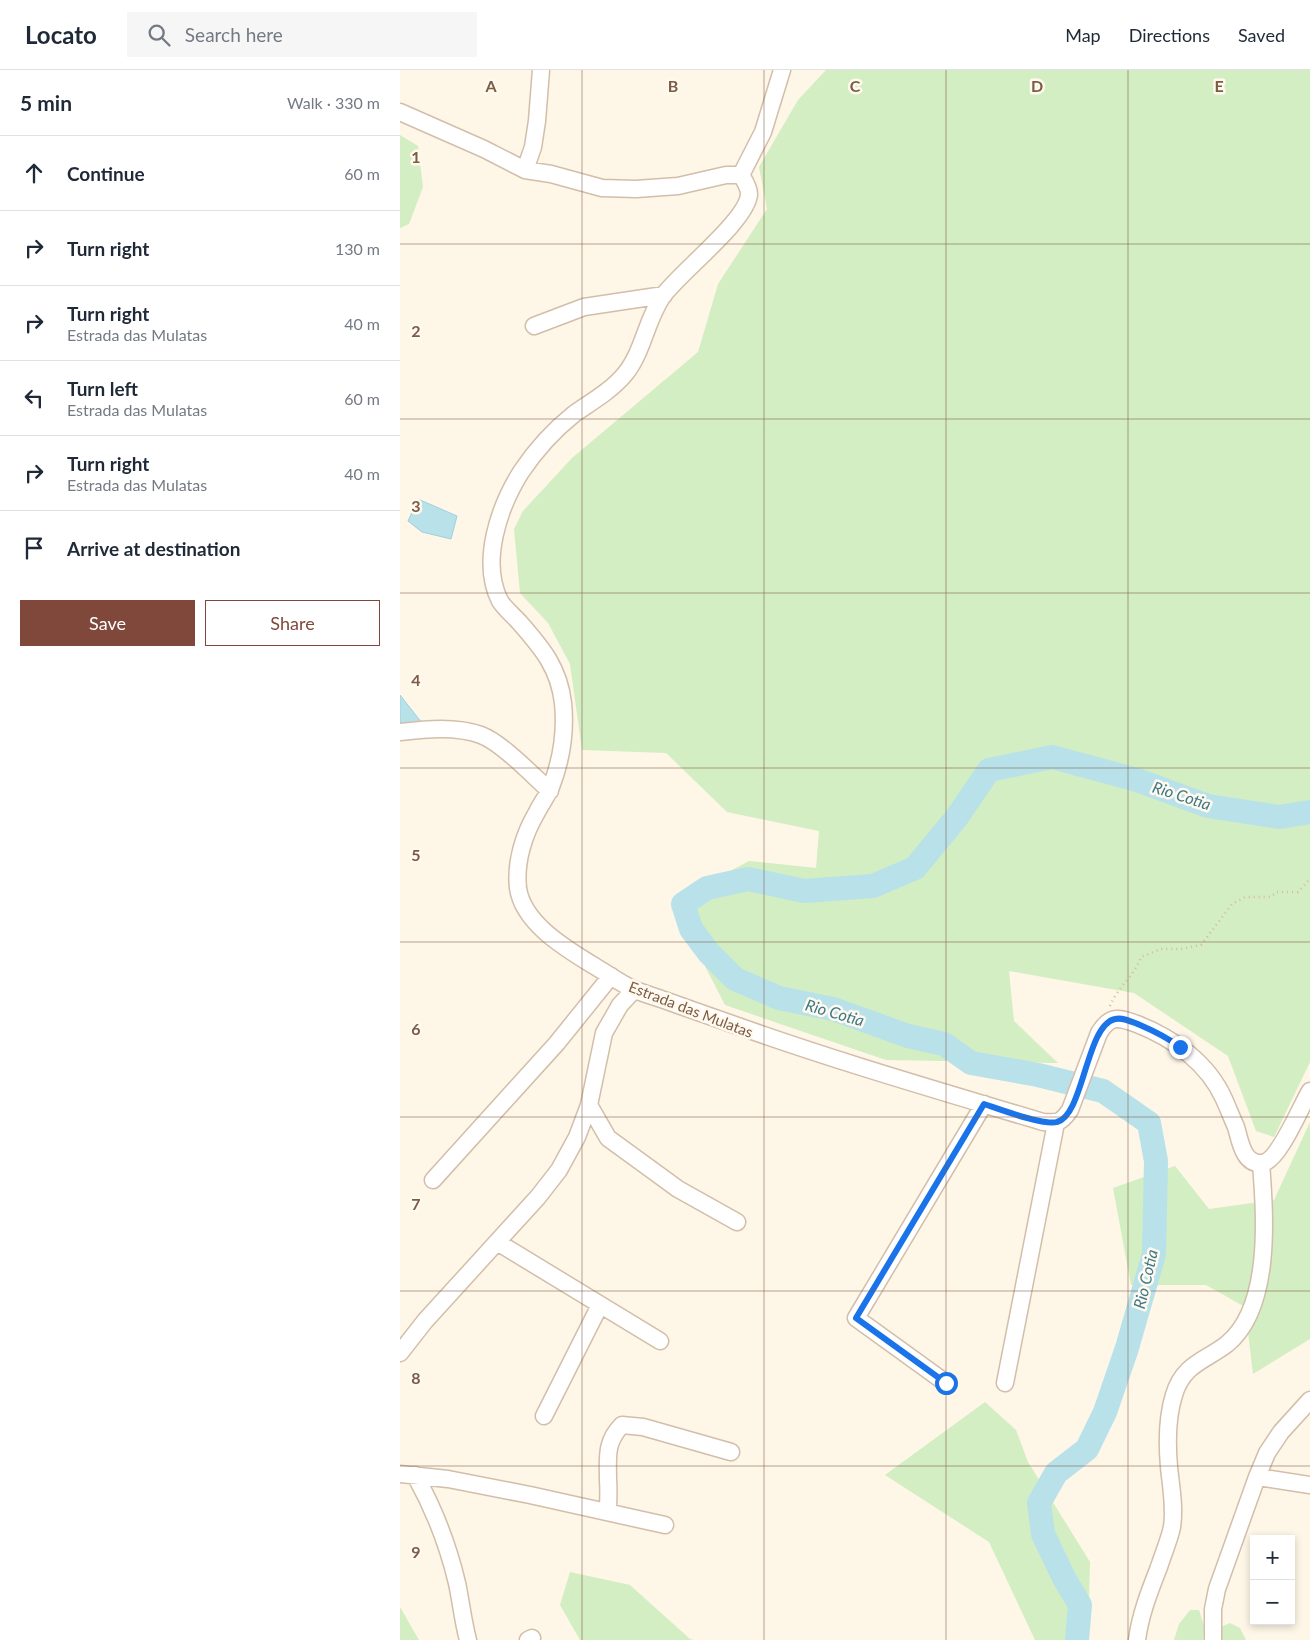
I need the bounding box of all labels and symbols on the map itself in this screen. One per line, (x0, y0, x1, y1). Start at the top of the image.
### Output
text: A (484, 76, 497, 95)
text: B (668, 76, 678, 95)
text: C (850, 76, 861, 95)
text: D (1031, 76, 1043, 95)
text: E (1214, 76, 1224, 95)
text: 1 (411, 147, 421, 166)
text: 2 (411, 321, 421, 340)
text: 3 (411, 496, 421, 515)
text: 4 (411, 670, 421, 689)
water label: Rio Cotia (1150, 777, 1214, 813)
text: 5 (411, 845, 421, 864)
street label: Estrada das Mulatas (626, 977, 756, 1041)
water label: Rio Cotia (803, 995, 867, 1029)
text: 6 (411, 1019, 421, 1038)
route end (1169, 1036, 1192, 1059)
text: 7 (411, 1194, 421, 1213)
water label: Rio Cotia (1129, 1248, 1161, 1310)
text: 8 (411, 1368, 421, 1387)
route start (935, 1372, 958, 1395)
text: 9 (411, 1542, 421, 1561)

